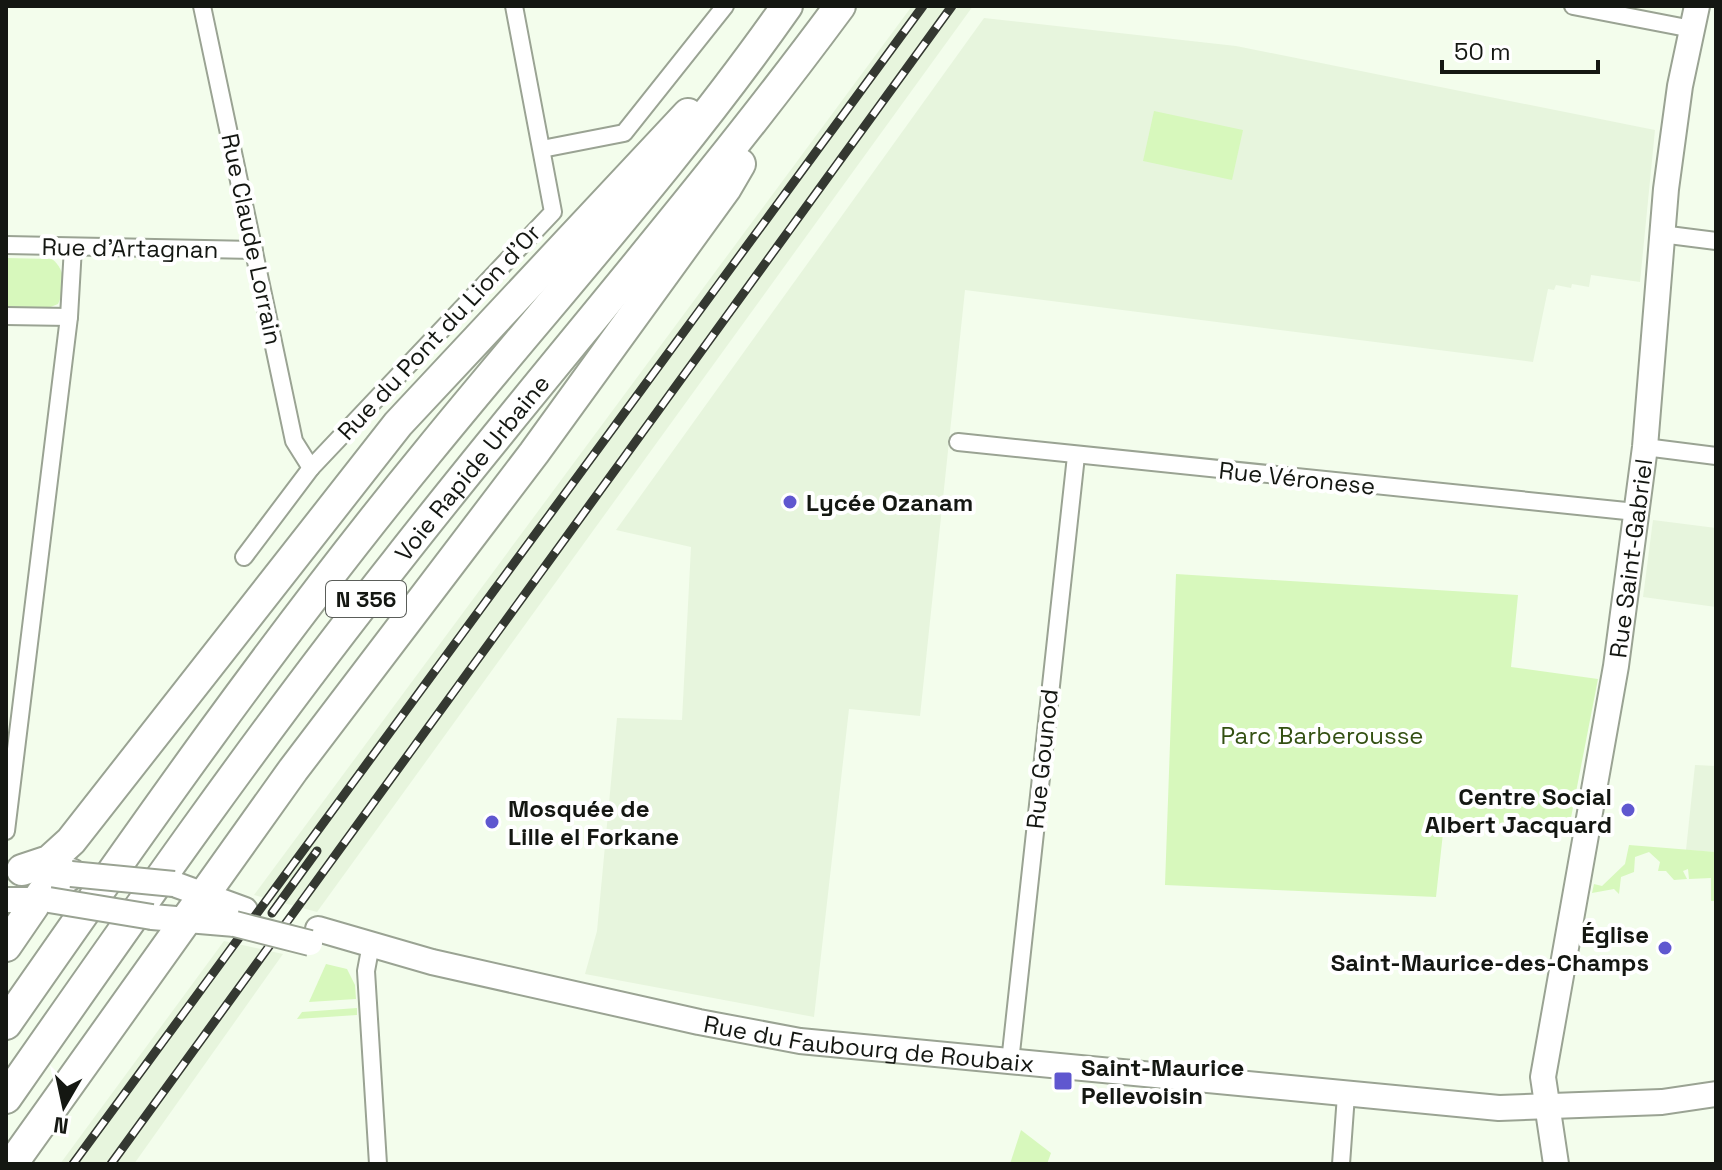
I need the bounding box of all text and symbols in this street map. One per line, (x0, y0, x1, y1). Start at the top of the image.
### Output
scale bar (1442, 24, 1598, 74)
text: 50 m (1454, 36, 1511, 67)
street label: Rue Claude Lorrain (214, 130, 290, 348)
street label: Rue du Pont du Lion d'Or (331, 217, 547, 447)
street label: Rue d'Artagnan (41, 231, 219, 265)
street label: Voie Rapide Urbaine (387, 368, 556, 567)
street label: Rue Véronese (1217, 454, 1377, 502)
street label: Rue Saint-Gabriel (1602, 457, 1659, 660)
place label: Lycée Ozanam (806, 487, 973, 518)
marker: Lycée Ozanam (781, 493, 799, 511)
road number: N 356 (326, 581, 406, 617)
street label: Rue Gounod (1019, 687, 1065, 831)
park label: Parc Barberousse (1220, 720, 1424, 751)
place label: Centre Social Albert Jacquard (1425, 781, 1612, 840)
place label: Mosquée de Lille el Forkane (508, 793, 679, 852)
marker: Centre Social Albert Jacquard (1619, 801, 1637, 819)
marker: Mosquée de Lille el Forkane (483, 813, 501, 831)
place label: Église Saint-Maurice-des-Champs (1331, 919, 1649, 978)
marker: Église Saint-Maurice-des-Champs (1656, 939, 1674, 957)
street label: Rue du Faubourg de Roubaix (701, 1008, 1036, 1079)
place label: Saint-Maurice Pellevoisin (1081, 1052, 1244, 1111)
north arrow (24, 1066, 104, 1146)
marker: Saint-Maurice Pellevoisin (1052, 1070, 1074, 1092)
text: N (51, 1111, 70, 1141)

